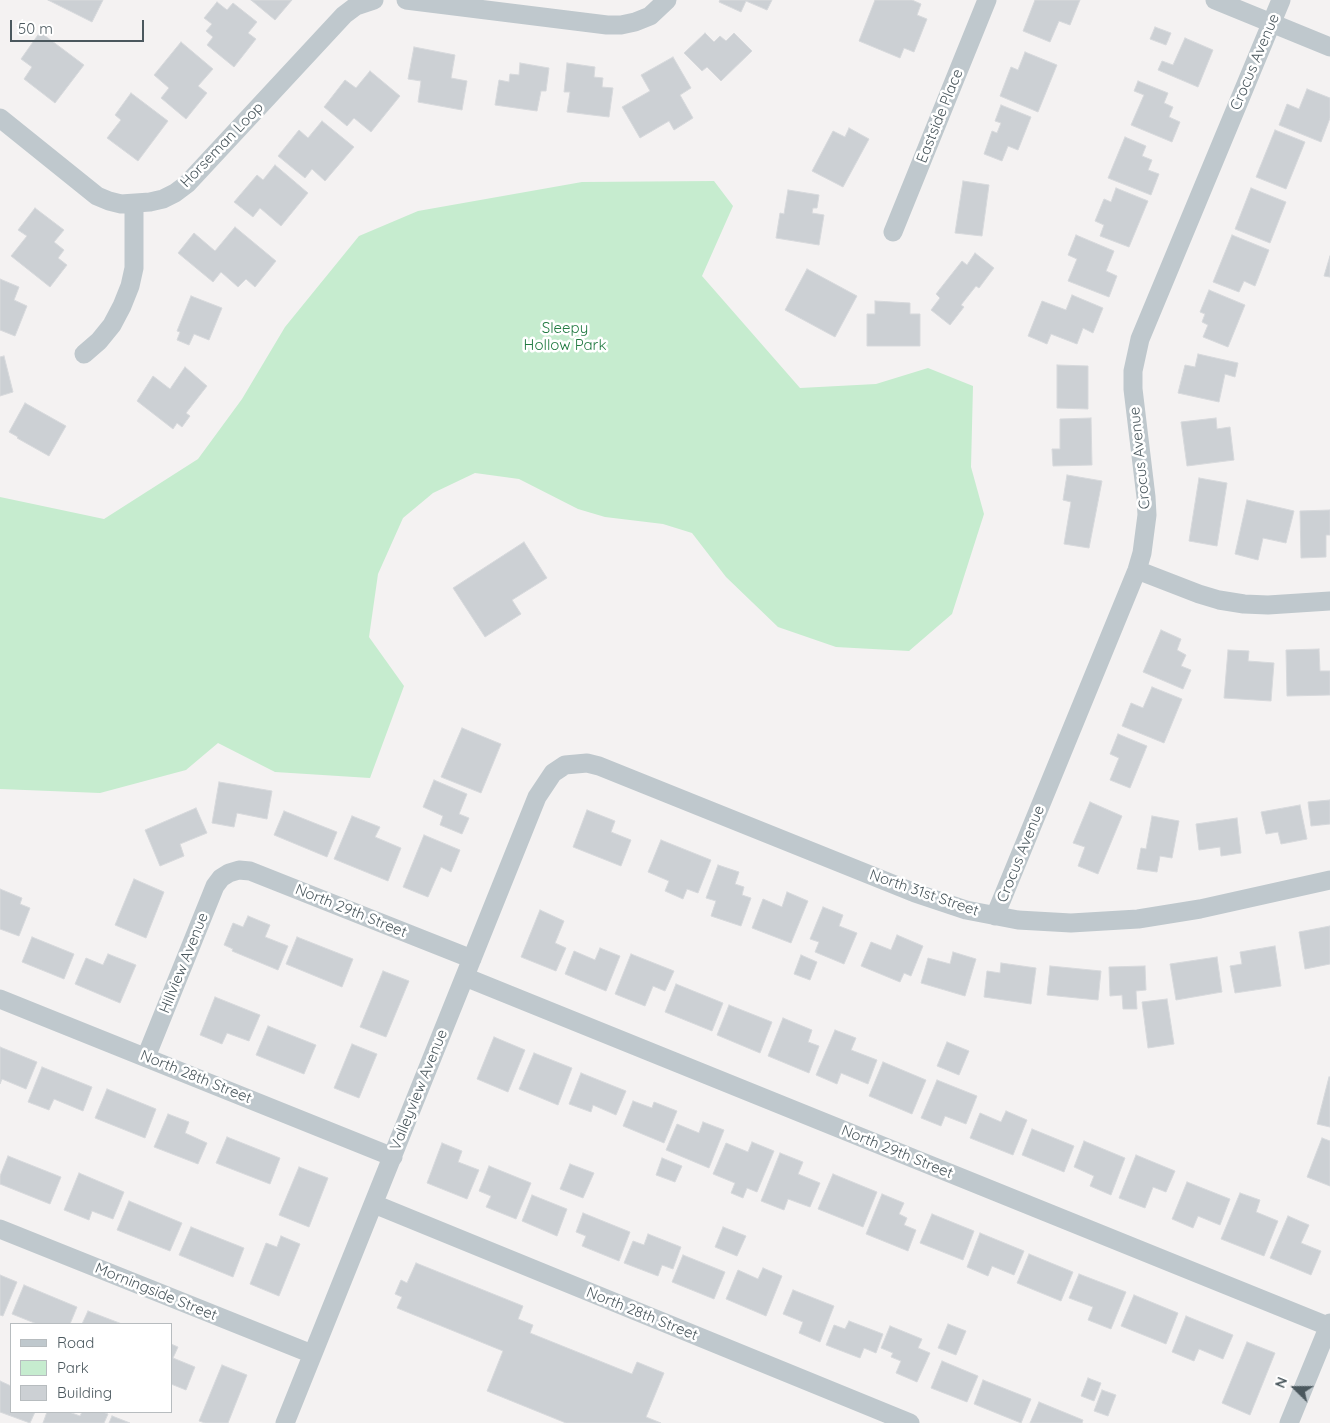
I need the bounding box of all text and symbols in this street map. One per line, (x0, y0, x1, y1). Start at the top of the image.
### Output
scale bar (12, 10, 146, 42)
street label: Crocus Avenue (1227, 11, 1283, 113)
text: 50 m (18, 19, 53, 38)
street label: Eastside Place (913, 66, 967, 166)
street label: Horseman Loop (177, 99, 267, 191)
park label: Sleepy Hollow Park (524, 319, 606, 354)
street label: Crocus Avenue (1126, 406, 1154, 510)
street label: Crocus Avenue (993, 803, 1049, 905)
street label: North 31st Street (867, 866, 981, 920)
street label: North 29th Street (293, 880, 409, 942)
street label: Hillview Avenue (156, 910, 212, 1016)
street label: Valleyview Avenue (387, 1027, 451, 1153)
street label: North 28th Street (138, 1046, 254, 1108)
street label: North 29th Street (839, 1121, 955, 1183)
street label: Morningside Street (92, 1259, 220, 1325)
street label: North 28th Street (584, 1283, 700, 1345)
legend (10, 1323, 172, 1413)
text: Road (57, 1333, 94, 1352)
text: Park (57, 1358, 89, 1377)
north arrow (1270, 1363, 1320, 1413)
text: N (1271, 1374, 1291, 1391)
text: Building (57, 1383, 112, 1402)

